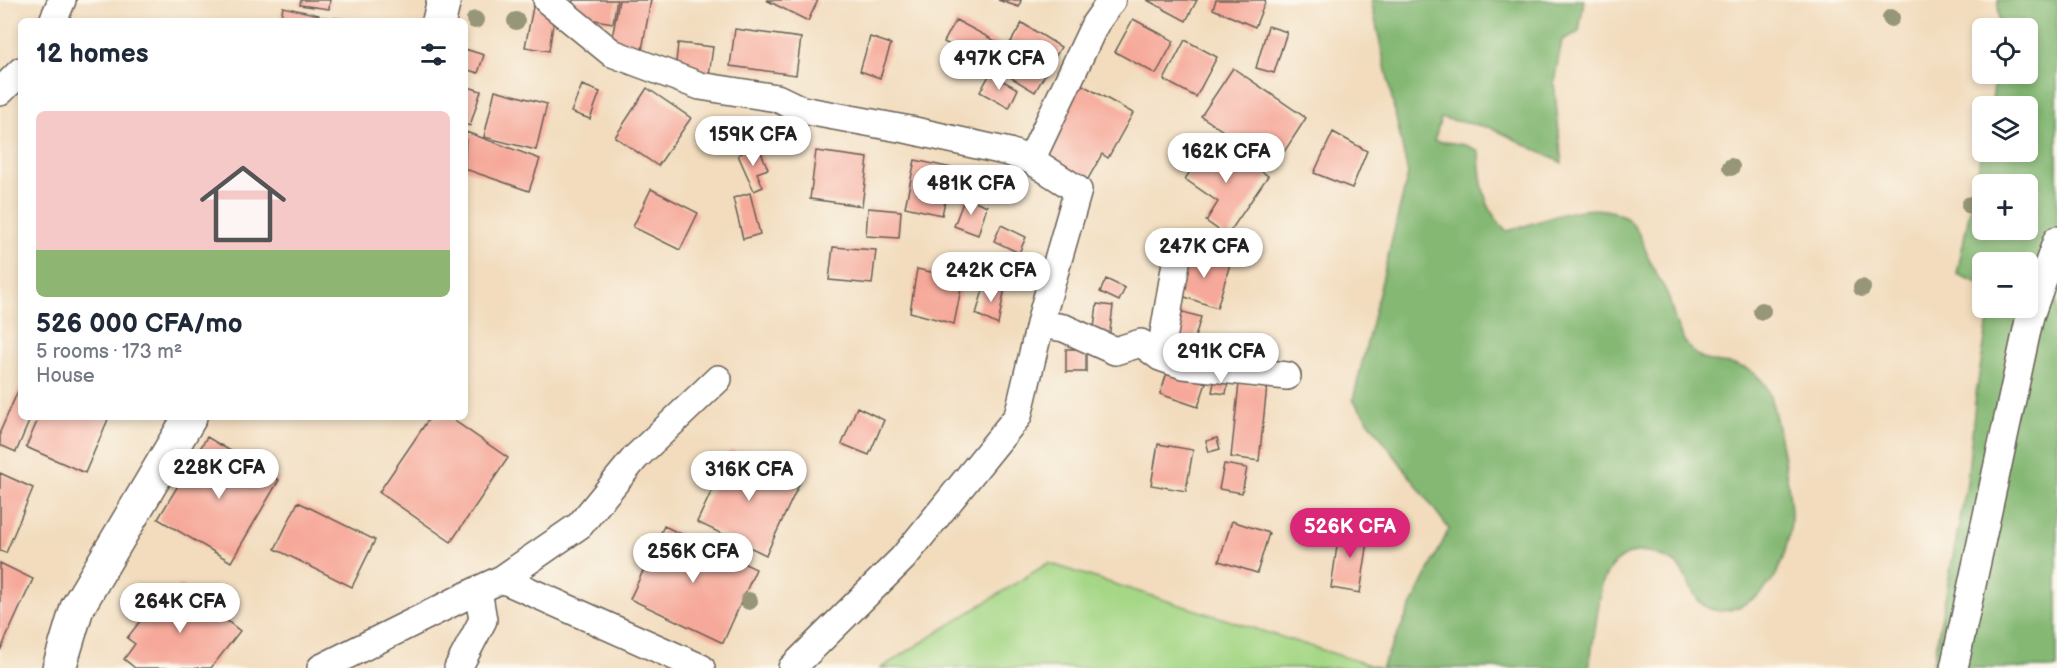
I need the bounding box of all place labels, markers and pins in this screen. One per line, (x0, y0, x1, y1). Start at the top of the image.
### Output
pin: 497K CFA (937, 40, 1061, 91)
pin: 159K CFA (691, 116, 815, 167)
pin: 162K CFA (1164, 133, 1288, 184)
pin: 481K CFA (909, 165, 1033, 216)
pin: 247K CFA (1142, 228, 1266, 279)
pin: 242K CFA (929, 252, 1053, 303)
pin: 291K CFA (1159, 333, 1283, 384)
pin: 228K CFA (157, 449, 281, 500)
pin: 316K CFA (687, 451, 811, 502)
pin: 526K CFA (1288, 508, 1412, 559)
pin: 256K CFA (631, 533, 755, 584)
pin: 264K CFA (118, 583, 242, 634)

